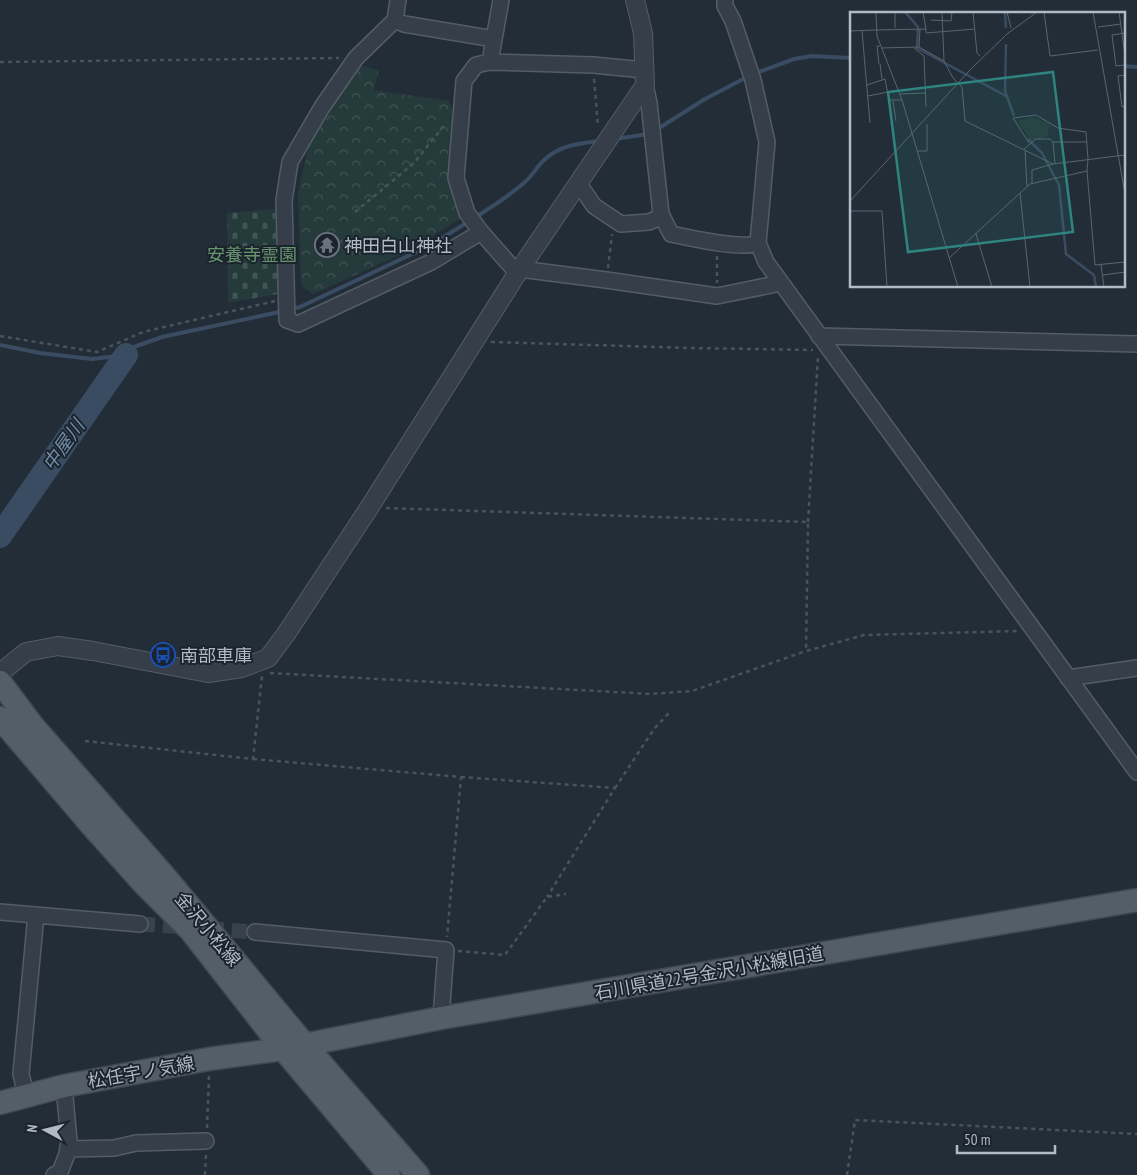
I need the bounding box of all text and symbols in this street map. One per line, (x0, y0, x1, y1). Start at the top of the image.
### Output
inset map (850, 12, 1124, 288)
temple icon: 神田白山神社 (314, 232, 340, 258)
place label: 神田白山神社 (344, 234, 452, 257)
park label: 安養寺霊園 (207, 243, 297, 266)
water label: 中屋川 (37, 413, 90, 475)
bus stop icon: 南部車庫 (150, 642, 176, 668)
place label: 南部車庫 (180, 644, 252, 667)
street label: 金沢小松線 (170, 887, 246, 971)
street label: 石川県道22号金沢小松線旧道 (593, 942, 825, 1004)
street label: 松任宇ノ気線 (86, 1051, 196, 1093)
north arrow (20, 1105, 70, 1155)
scale bar (957, 1122, 1054, 1154)
text: N (23, 1124, 41, 1133)
text: 50 m (964, 1130, 990, 1149)

